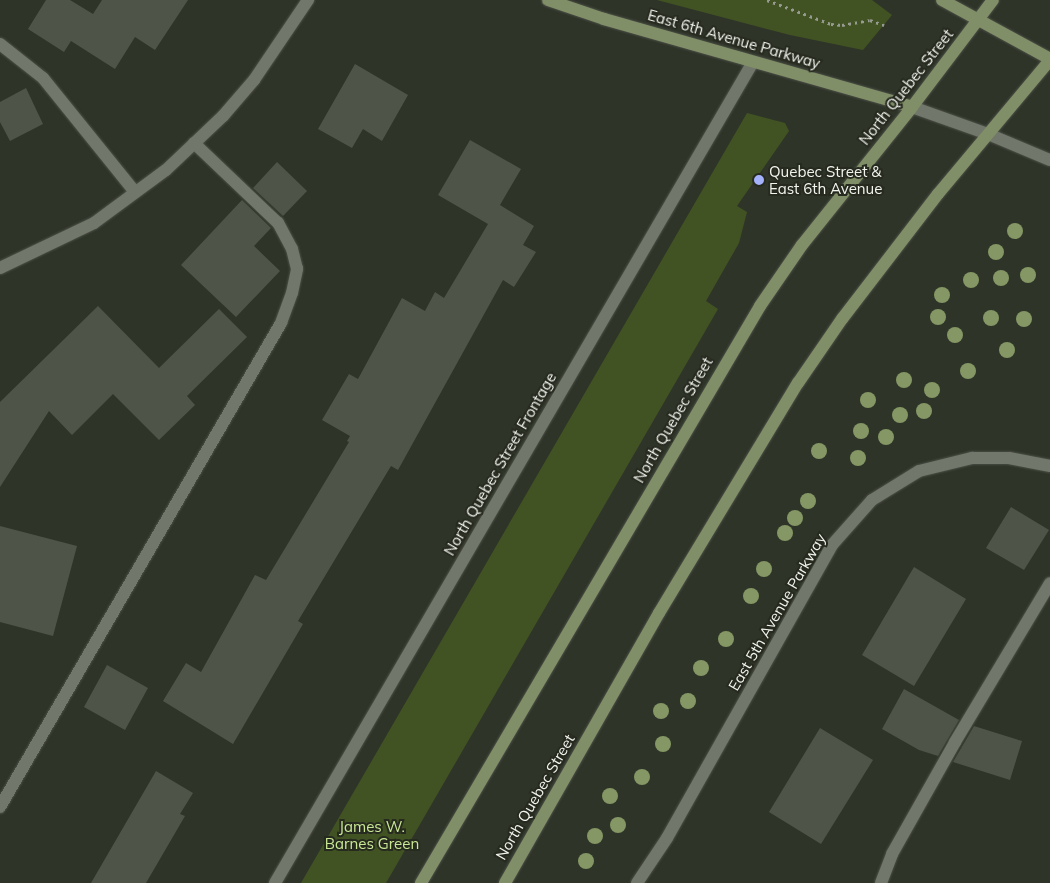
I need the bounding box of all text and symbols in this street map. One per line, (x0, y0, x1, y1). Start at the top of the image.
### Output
street label: East 6th Avenue Parkway (646, 6, 822, 72)
street label: North Quebec Street (855, 26, 957, 148)
place label: Quebec Street & East 6th Avenue (769, 162, 882, 197)
marker: Quebec Street & East 6th Avenue (753, 174, 765, 186)
street label: North Quebec Street (630, 354, 716, 486)
street label: North Quebec Street Frontage (440, 369, 560, 559)
street label: East 5th Avenue Parkway (725, 530, 829, 694)
street label: North Quebec Street (492, 731, 578, 863)
park label: James W. Barnes Green (325, 817, 419, 852)

